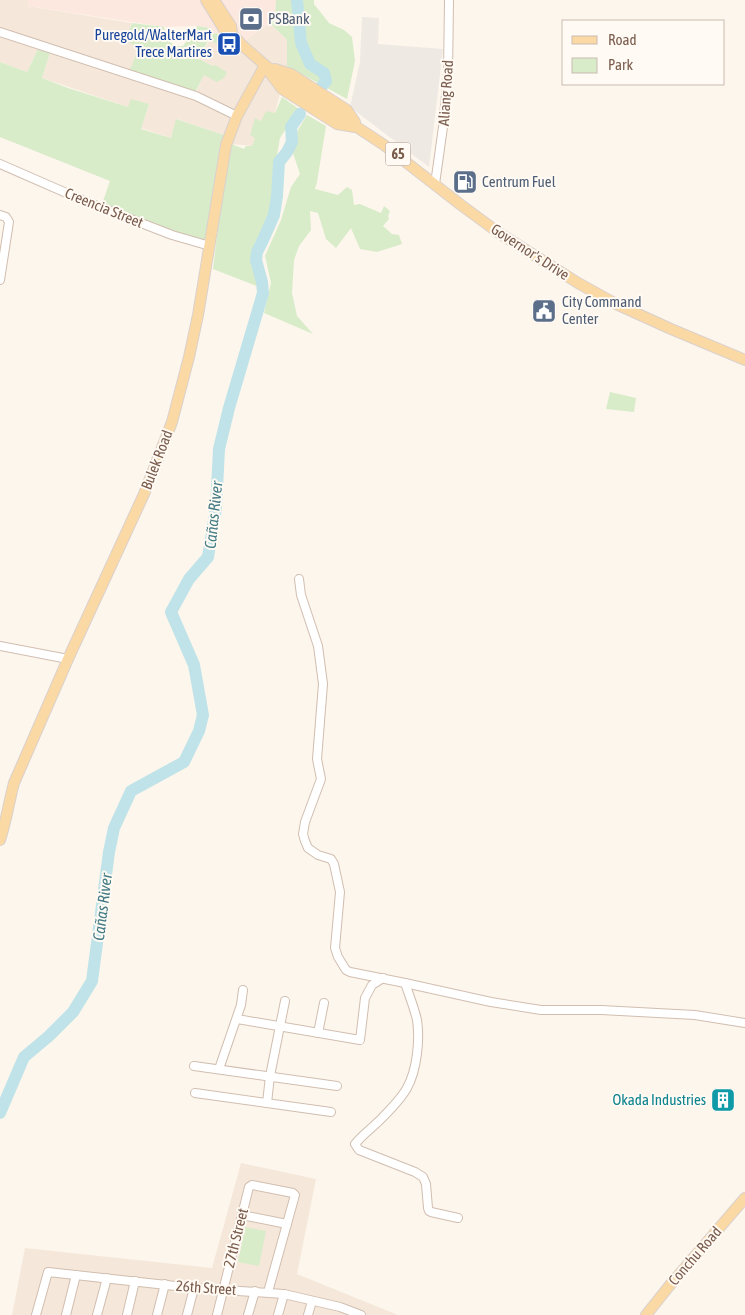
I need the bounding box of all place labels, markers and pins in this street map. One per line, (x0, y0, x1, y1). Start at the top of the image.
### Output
bank icon: PSBank (238, 6, 264, 32)
place label: PSBank (268, 10, 310, 27)
place label: Puregold/WalterMart Trece Martires (95, 26, 212, 60)
bus stop icon: Puregold/WalterMart Trece Martires (216, 31, 242, 57)
fuel station icon: Centrum Fuel (452, 169, 478, 195)
place label: Centrum Fuel (482, 173, 556, 190)
place label: City Command Center (562, 293, 642, 327)
public building icon: City Command Center (531, 298, 557, 324)
building icon: Okada Industries (710, 1087, 736, 1113)
place label: Okada Industries (612, 1091, 706, 1108)

